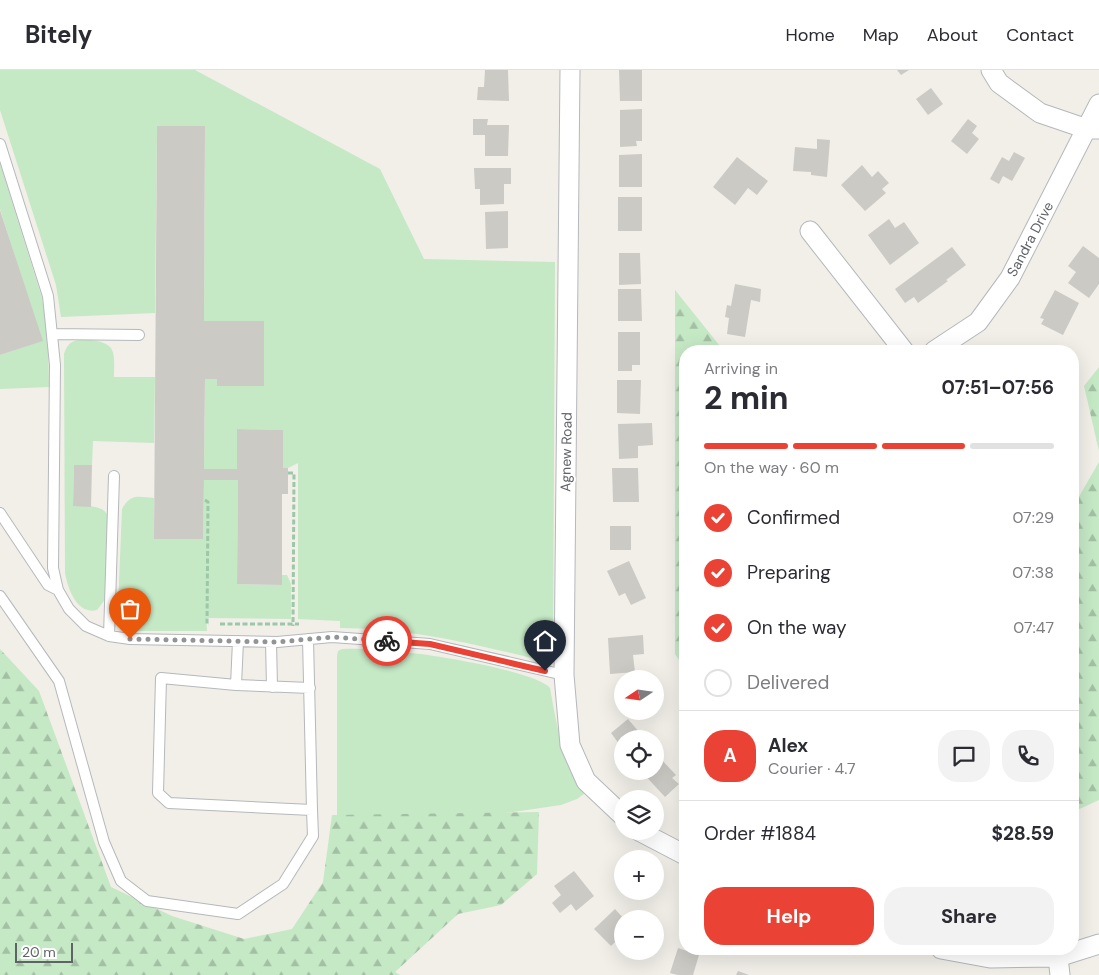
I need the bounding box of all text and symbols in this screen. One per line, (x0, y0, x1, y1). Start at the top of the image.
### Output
text: Bitely (25, 19, 92, 50)
text: Home (785, 23, 835, 47)
text: Map (863, 23, 899, 47)
text: About (927, 23, 978, 47)
text: Contact (1006, 23, 1074, 47)
street label: Sandra Drive (1003, 198, 1057, 280)
text: Arriving in (704, 358, 778, 379)
text: 07:51–07:56 (942, 375, 1054, 400)
text: 2 min (704, 377, 789, 419)
street label: Agnew Road (556, 412, 576, 492)
text: On the way · 60 m (704, 457, 839, 478)
icon: check (704, 504, 732, 532)
text: Confirmed (747, 505, 840, 530)
text: 07:29 (1012, 507, 1054, 528)
icon: check (704, 559, 732, 587)
text: Preparing (747, 560, 831, 585)
text: 07:38 (1012, 562, 1054, 583)
pin (109, 588, 151, 639)
icon: bag (116, 595, 144, 623)
icon: check (704, 614, 732, 642)
text: On the way (747, 615, 847, 640)
courier (362, 616, 412, 666)
text: 07:47 (1013, 617, 1054, 638)
pin (524, 620, 566, 671)
icon: bike (373, 627, 401, 655)
icon: home (531, 627, 559, 655)
north arrow (614, 670, 664, 720)
map controls (614, 670, 664, 960)
text: Delivered (747, 670, 829, 695)
button: locate (614, 730, 664, 780)
button: chat (938, 730, 990, 782)
button: phone (1002, 730, 1054, 782)
text: Alex (768, 733, 808, 758)
text: A (723, 743, 737, 768)
text: Courier · 4.7 (768, 758, 856, 779)
button: layers (614, 790, 664, 840)
text: Order #1884 (704, 821, 816, 846)
text: $28.59 (991, 821, 1054, 846)
button: + (614, 850, 664, 900)
button: Help (704, 887, 874, 945)
button: Share (884, 887, 1054, 945)
button: − (614, 910, 664, 960)
scale bar (15, 940, 72, 963)
text: 20 m (22, 943, 56, 961)

